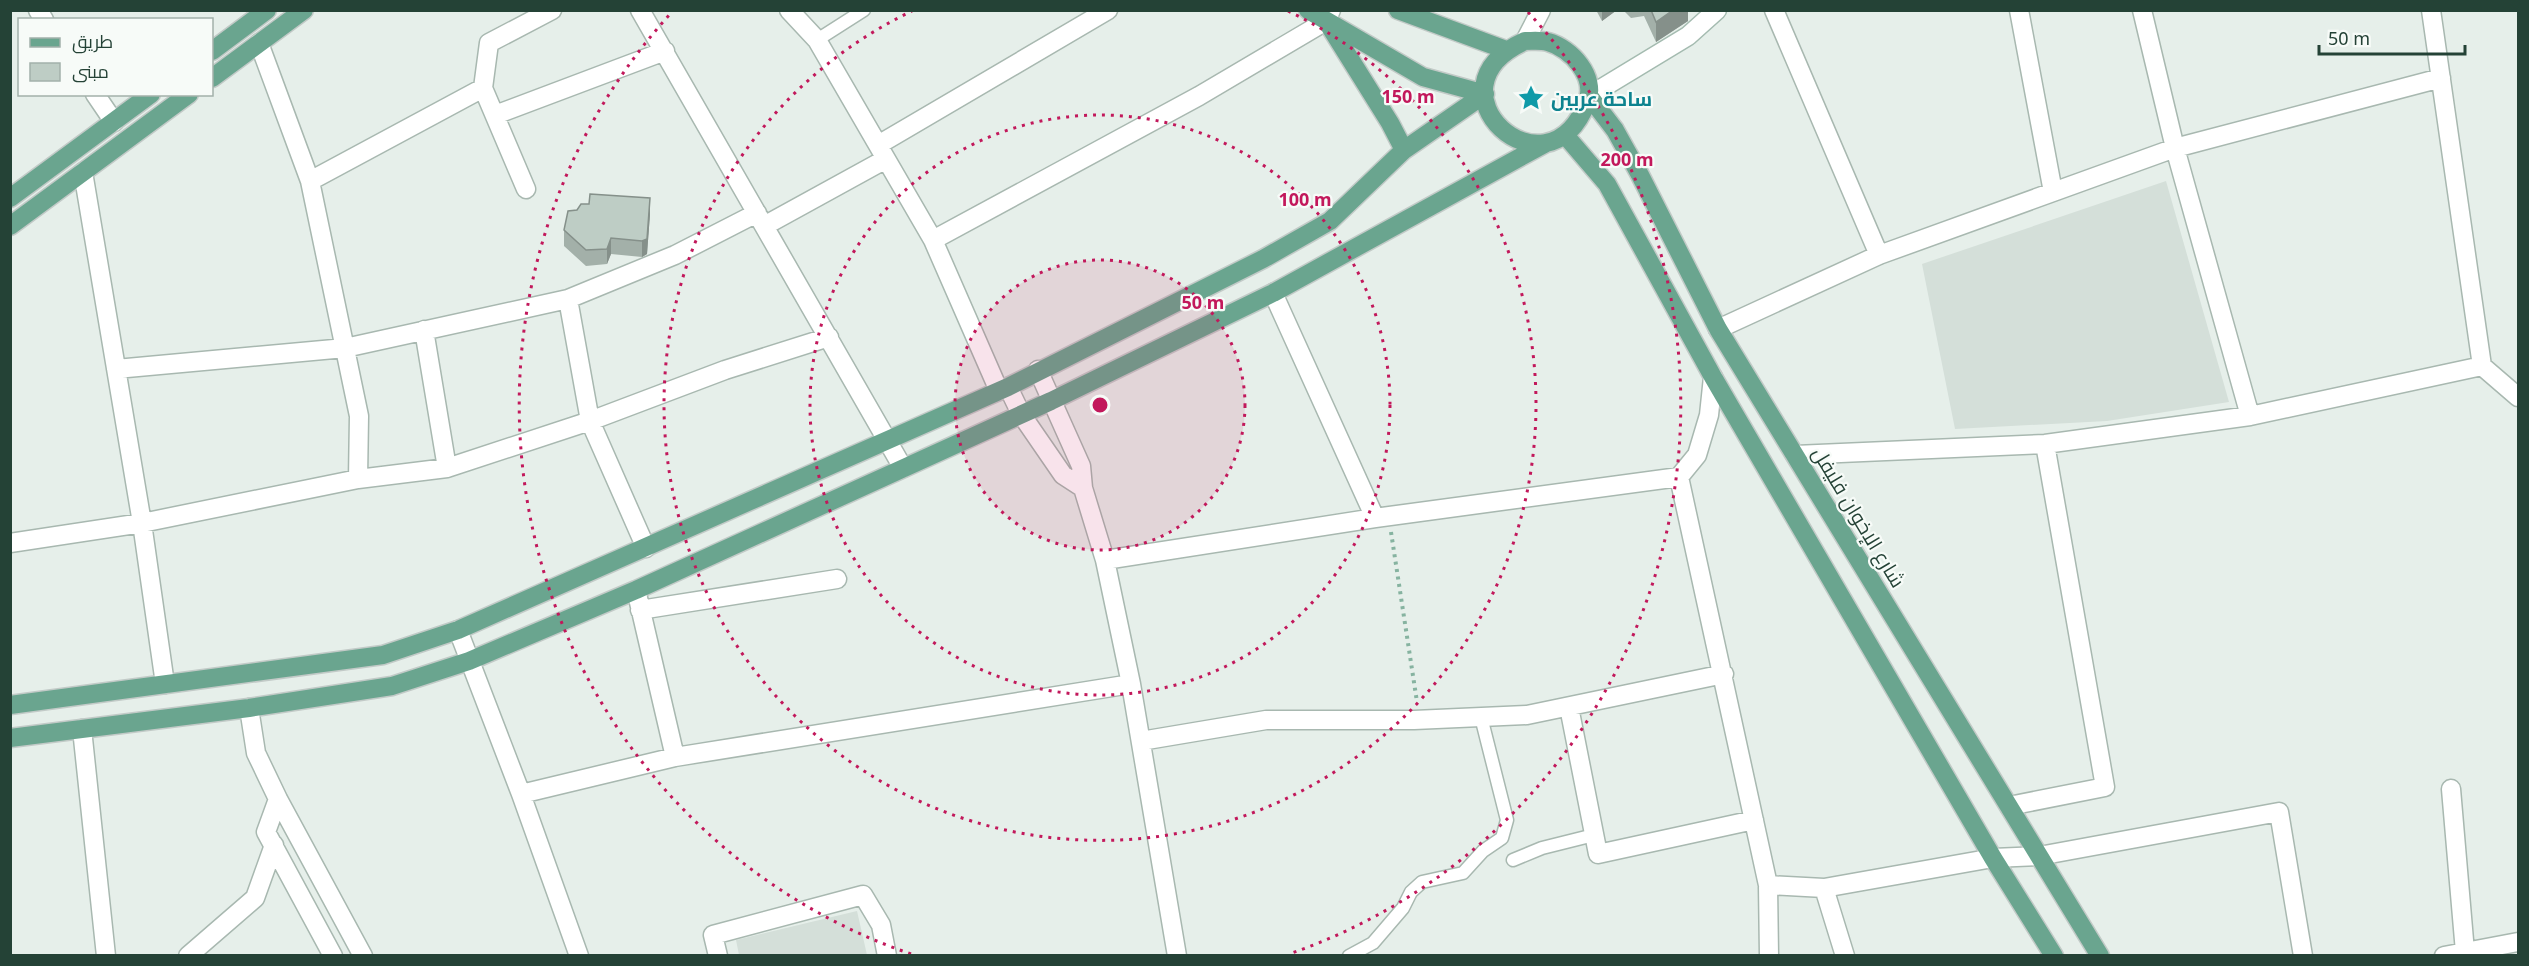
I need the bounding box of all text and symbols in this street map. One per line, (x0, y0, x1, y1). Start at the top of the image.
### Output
legend (18, 18, 213, 96)
scale bar (2319, 18, 2464, 56)
text: 50 m (2328, 26, 2370, 50)
text: طريق (72, 29, 113, 54)
text: مبنى (72, 59, 109, 83)
place icon: ساحة عربين (1516, 83, 1546, 113)
text: 150 m (1381, 84, 1435, 108)
place label: ساحة عربين (1551, 85, 1652, 112)
text: 200 m (1600, 147, 1654, 171)
text: 100 m (1278, 187, 1332, 211)
text: 50 m (1182, 290, 1224, 314)
centre of rings (1090, 395, 1110, 415)
street label: شارع الإخوان فليفل (1805, 442, 1912, 593)

